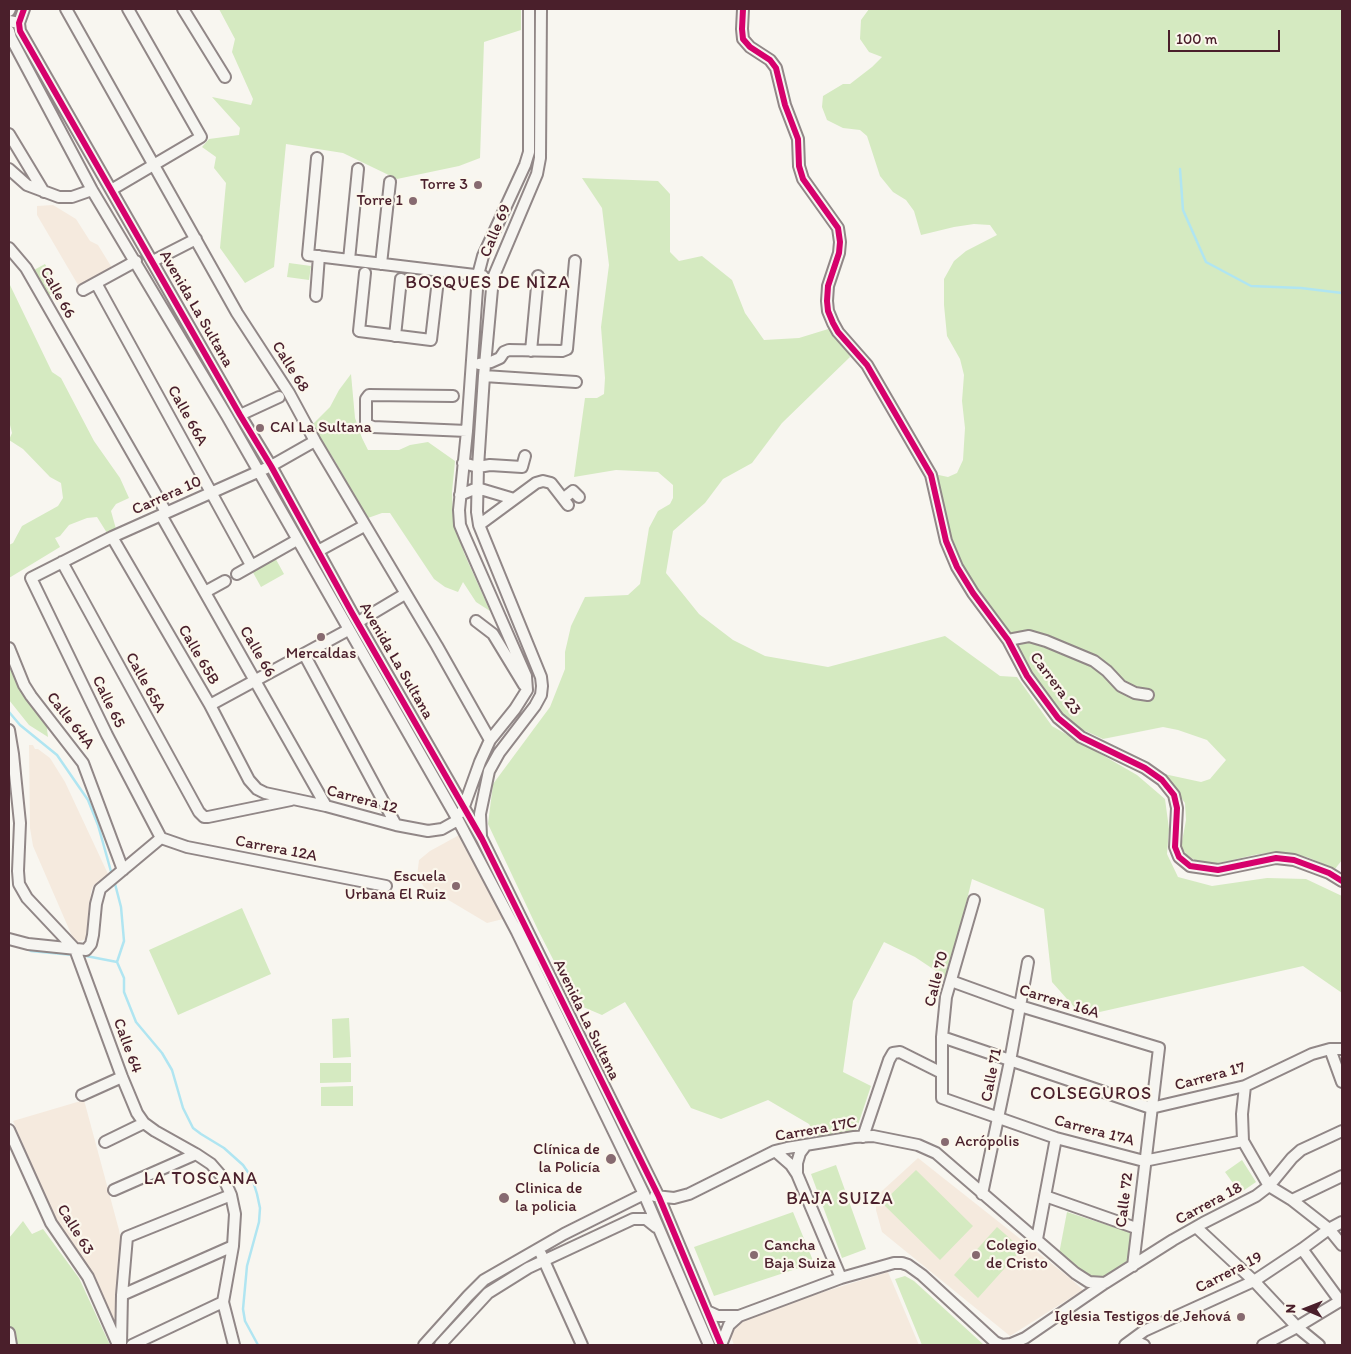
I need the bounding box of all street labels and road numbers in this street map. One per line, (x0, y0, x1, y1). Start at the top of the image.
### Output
street label: Calle 69 (476, 202, 516, 260)
street label: Avenida La Sultana (155, 247, 237, 371)
street label: Calle 66 (35, 264, 79, 322)
street label: Calle 68 (267, 338, 313, 396)
street label: Calle 66A (163, 382, 211, 450)
street label: Carrera 10 (129, 472, 205, 520)
street label: Avenida La Sultana (355, 599, 437, 723)
street label: Calle 65B (173, 622, 223, 688)
street label: Calle 66 (235, 623, 279, 681)
street label: Calle 65A (121, 649, 169, 717)
street label: Carrera 23 (1025, 649, 1085, 719)
street label: Calle 65 (87, 673, 129, 731)
street label: Calle 64A (42, 689, 98, 753)
street label: Carrera 12 (324, 781, 400, 819)
street label: Carrera 12A (233, 832, 319, 866)
street label: Calle 70 (921, 949, 953, 1009)
street label: Avenida La Sultana (548, 957, 624, 1083)
street label: Carrera 16A (1017, 981, 1101, 1023)
street label: Calle 64 (108, 1016, 146, 1076)
street label: Calle 71 (977, 1047, 1007, 1103)
street label: Carrera 17 (1173, 1058, 1247, 1096)
street label: Carrera 17A (1052, 1111, 1136, 1151)
street label: Carrera 17C (774, 1113, 858, 1147)
street label: Calle 72 (1112, 1171, 1138, 1229)
street label: Carrera 18 (1172, 1178, 1246, 1230)
street label: Calle 63 (52, 1201, 98, 1259)
street label: Carrera 19 (1192, 1248, 1266, 1298)

